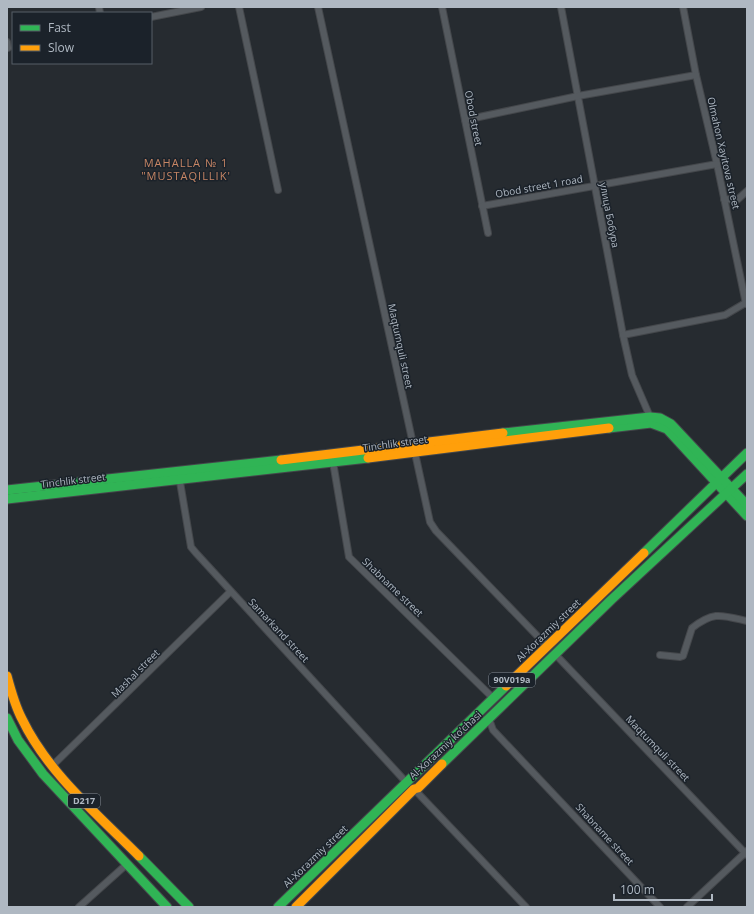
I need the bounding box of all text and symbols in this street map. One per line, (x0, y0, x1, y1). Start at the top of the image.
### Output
legend (12, 12, 152, 64)
text: Fast (48, 19, 71, 36)
text: Slow (48, 39, 75, 56)
street label: Obod street (462, 89, 486, 147)
street label: Olmahon Xayitova street (704, 95, 744, 211)
district label: MAHALLA № 1 "MUSTAQILLIK' (141, 155, 231, 183)
street label: Obod street 1 road (494, 171, 584, 201)
street label: улица Бобура (597, 181, 623, 249)
street label: Maqtumquli street (385, 302, 417, 390)
street label: Tinchlik street (362, 431, 429, 454)
street label: Tinchlik street (40, 469, 107, 491)
street label: Shabname street (359, 554, 427, 620)
street label: Samarkand street (246, 595, 313, 665)
street label: Al-Xorazmiy street (513, 595, 584, 664)
street label: Mashal street (108, 645, 163, 700)
road number: 90V019a (489, 673, 535, 687)
street label: Al-Xorazmiy ko’chasi (406, 708, 484, 782)
street label: Maqtumquli street (623, 712, 693, 784)
road number: D217 (68, 794, 100, 808)
street label: Shabname street (573, 800, 638, 868)
street label: Al-Xorazmiy street (280, 821, 351, 890)
scale bar (614, 876, 712, 902)
text: 100 m (620, 881, 655, 898)

